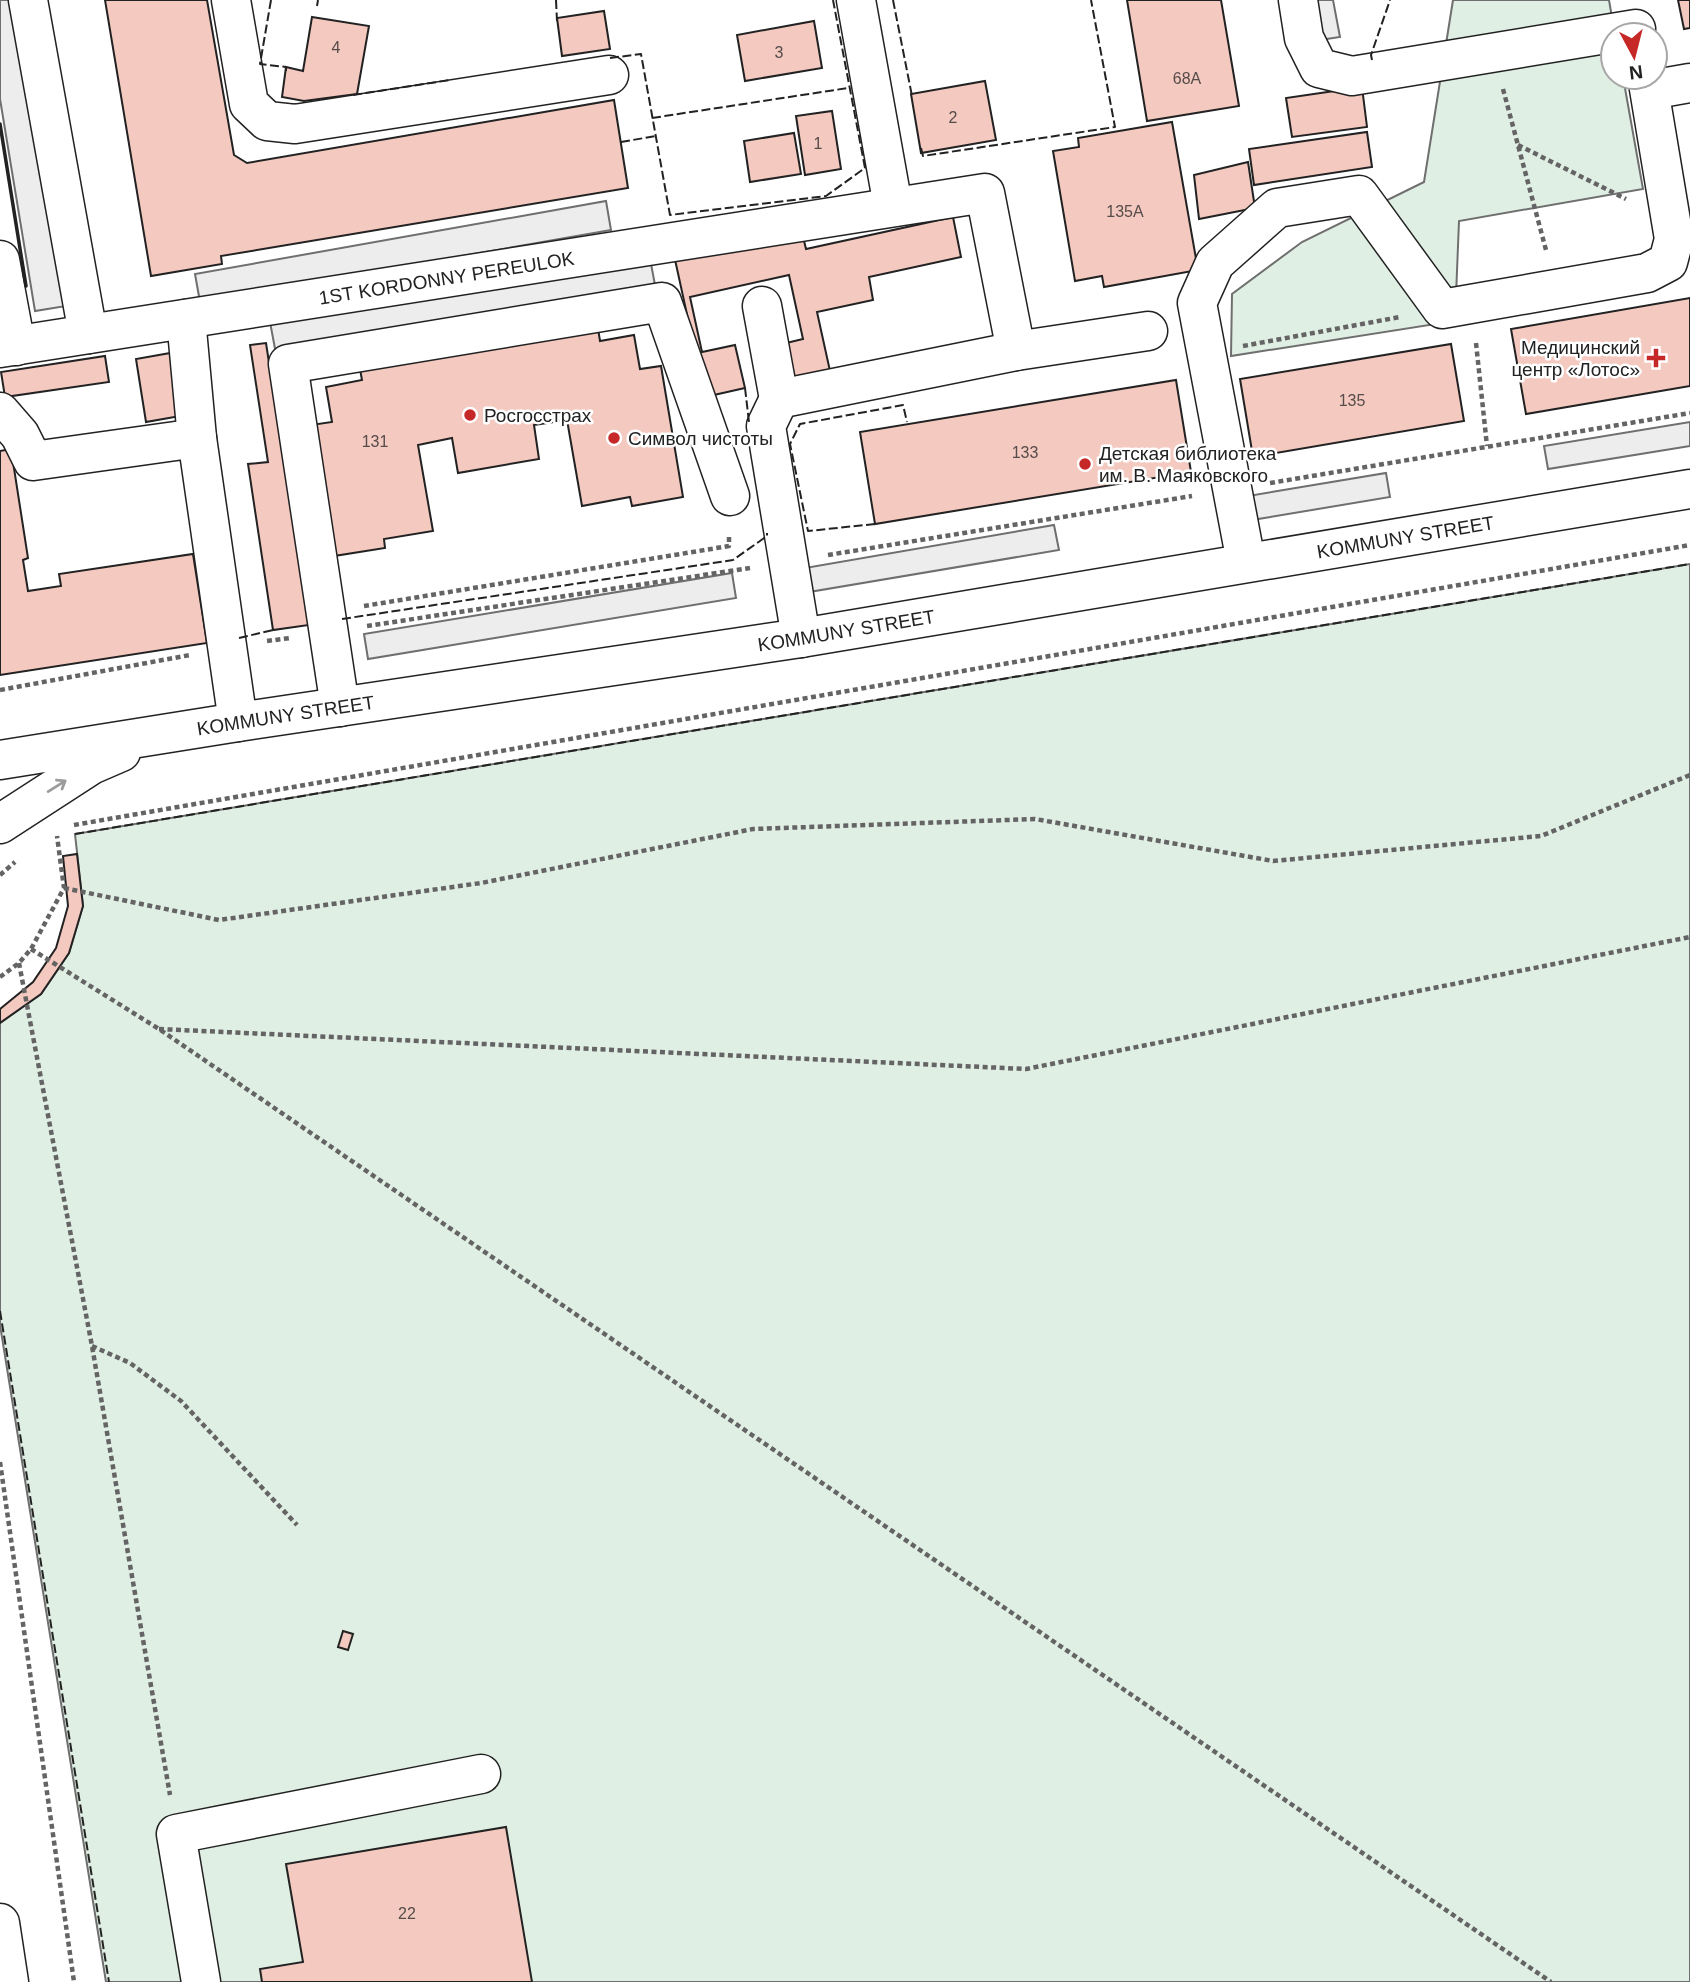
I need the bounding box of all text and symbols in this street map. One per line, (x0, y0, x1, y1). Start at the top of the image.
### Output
north arrow (1599, 21, 1669, 91)
house number: 4 (332, 39, 341, 56)
house number: 3 (775, 44, 784, 61)
text: N (1628, 61, 1644, 84)
house number: 68А (1173, 70, 1202, 87)
house number: 2 (949, 109, 958, 126)
house number: 1 (814, 135, 823, 152)
house number: 135А (1106, 203, 1144, 220)
street label: 1ST KORDONNY PEREULOK (317, 247, 576, 308)
place label: Медицинский центр «Лотос» (1511, 337, 1640, 380)
marker: Медицинский центр «Лотос» (1646, 348, 1666, 368)
house number: 135 (1339, 392, 1365, 409)
place label: Росгосстрах (484, 405, 592, 426)
marker: Росгосстрах (462, 407, 478, 423)
place label: Символ чистоты (628, 428, 773, 449)
marker: Символ чистоты (606, 430, 622, 446)
house number: 131 (362, 433, 388, 450)
place label: Детская библиотека им. В. Маяковского (1099, 443, 1277, 486)
house number: 133 (1012, 444, 1038, 461)
marker: Детская библиотека им. В. Маяковского (1077, 456, 1093, 472)
street label: KOMMUNY STREET (1315, 511, 1496, 562)
street label: KOMMUNY STREET (756, 605, 937, 655)
street label: KOMMUNY STREET (195, 691, 376, 739)
one-way arrow (46, 779, 66, 793)
house number: 22 (398, 1905, 416, 1922)

